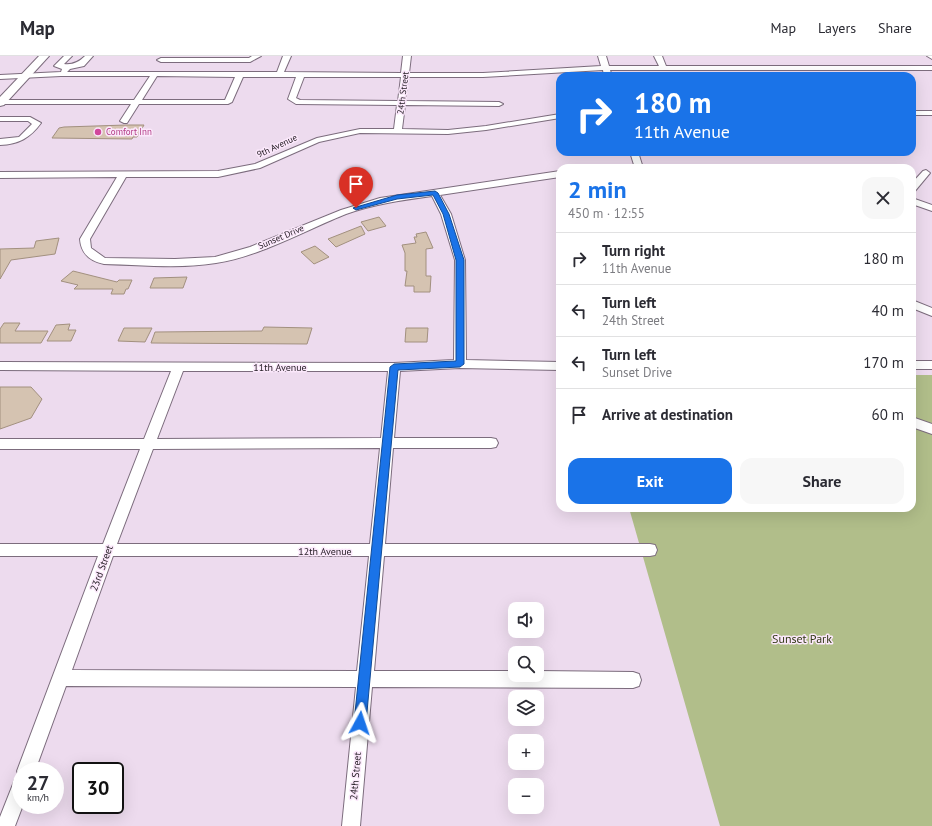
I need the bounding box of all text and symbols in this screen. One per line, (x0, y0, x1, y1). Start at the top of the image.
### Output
text: Map (20, 16, 55, 40)
text: Map (770, 19, 796, 37)
text: Layers (818, 19, 856, 37)
text: Share (878, 19, 912, 37)
street label: 24th Street (394, 71, 411, 115)
text: 180 m (634, 84, 711, 121)
icon: right (568, 88, 620, 140)
text: 11th Avenue (634, 120, 730, 143)
place label: Comfort Inn (106, 126, 152, 137)
marker: Comfort Inn (93, 127, 103, 137)
street label: 9th Avenue (255, 131, 299, 160)
pin (339, 167, 373, 208)
icon: arrive (345, 173, 367, 195)
text: 2 min (568, 174, 627, 205)
button: close (862, 177, 904, 219)
text: 450 m · 12:55 (568, 205, 645, 222)
street label: Sunset Drive (256, 222, 306, 251)
text: Turn right (602, 241, 665, 260)
icon: right (568, 248, 590, 270)
text: 180 m (863, 249, 904, 268)
text: 11th Avenue (602, 260, 671, 277)
text: Turn left (602, 293, 656, 312)
icon: left (568, 300, 590, 322)
text: 40 m (871, 301, 904, 320)
text: 24th Street (602, 312, 664, 329)
text: Turn left (602, 345, 656, 364)
icon: left (568, 352, 590, 374)
text: 170 m (863, 353, 904, 372)
street label: 11th Avenue (253, 361, 307, 374)
text: Sunset Drive (602, 364, 672, 381)
icon: arrive (568, 404, 590, 426)
text: Arrive at destination (602, 405, 733, 424)
text: 60 m (871, 405, 904, 424)
button: Exit (568, 458, 732, 504)
button: Share (740, 458, 904, 504)
street label: 23rd Street (87, 543, 116, 593)
street label: 12th Avenue (298, 545, 352, 558)
map controls (508, 602, 544, 814)
button: sound (508, 602, 544, 638)
park label: Sunset Park (772, 631, 832, 646)
button: search (508, 646, 544, 682)
button: layers (508, 690, 544, 726)
position arrow (339, 702, 381, 744)
button: + (508, 734, 544, 770)
street label: 24th Street (347, 751, 364, 801)
speed limit sign: 30 (72, 762, 124, 814)
text: 27 (27, 770, 49, 796)
button: − (508, 778, 544, 814)
text: km/h (27, 791, 49, 804)

